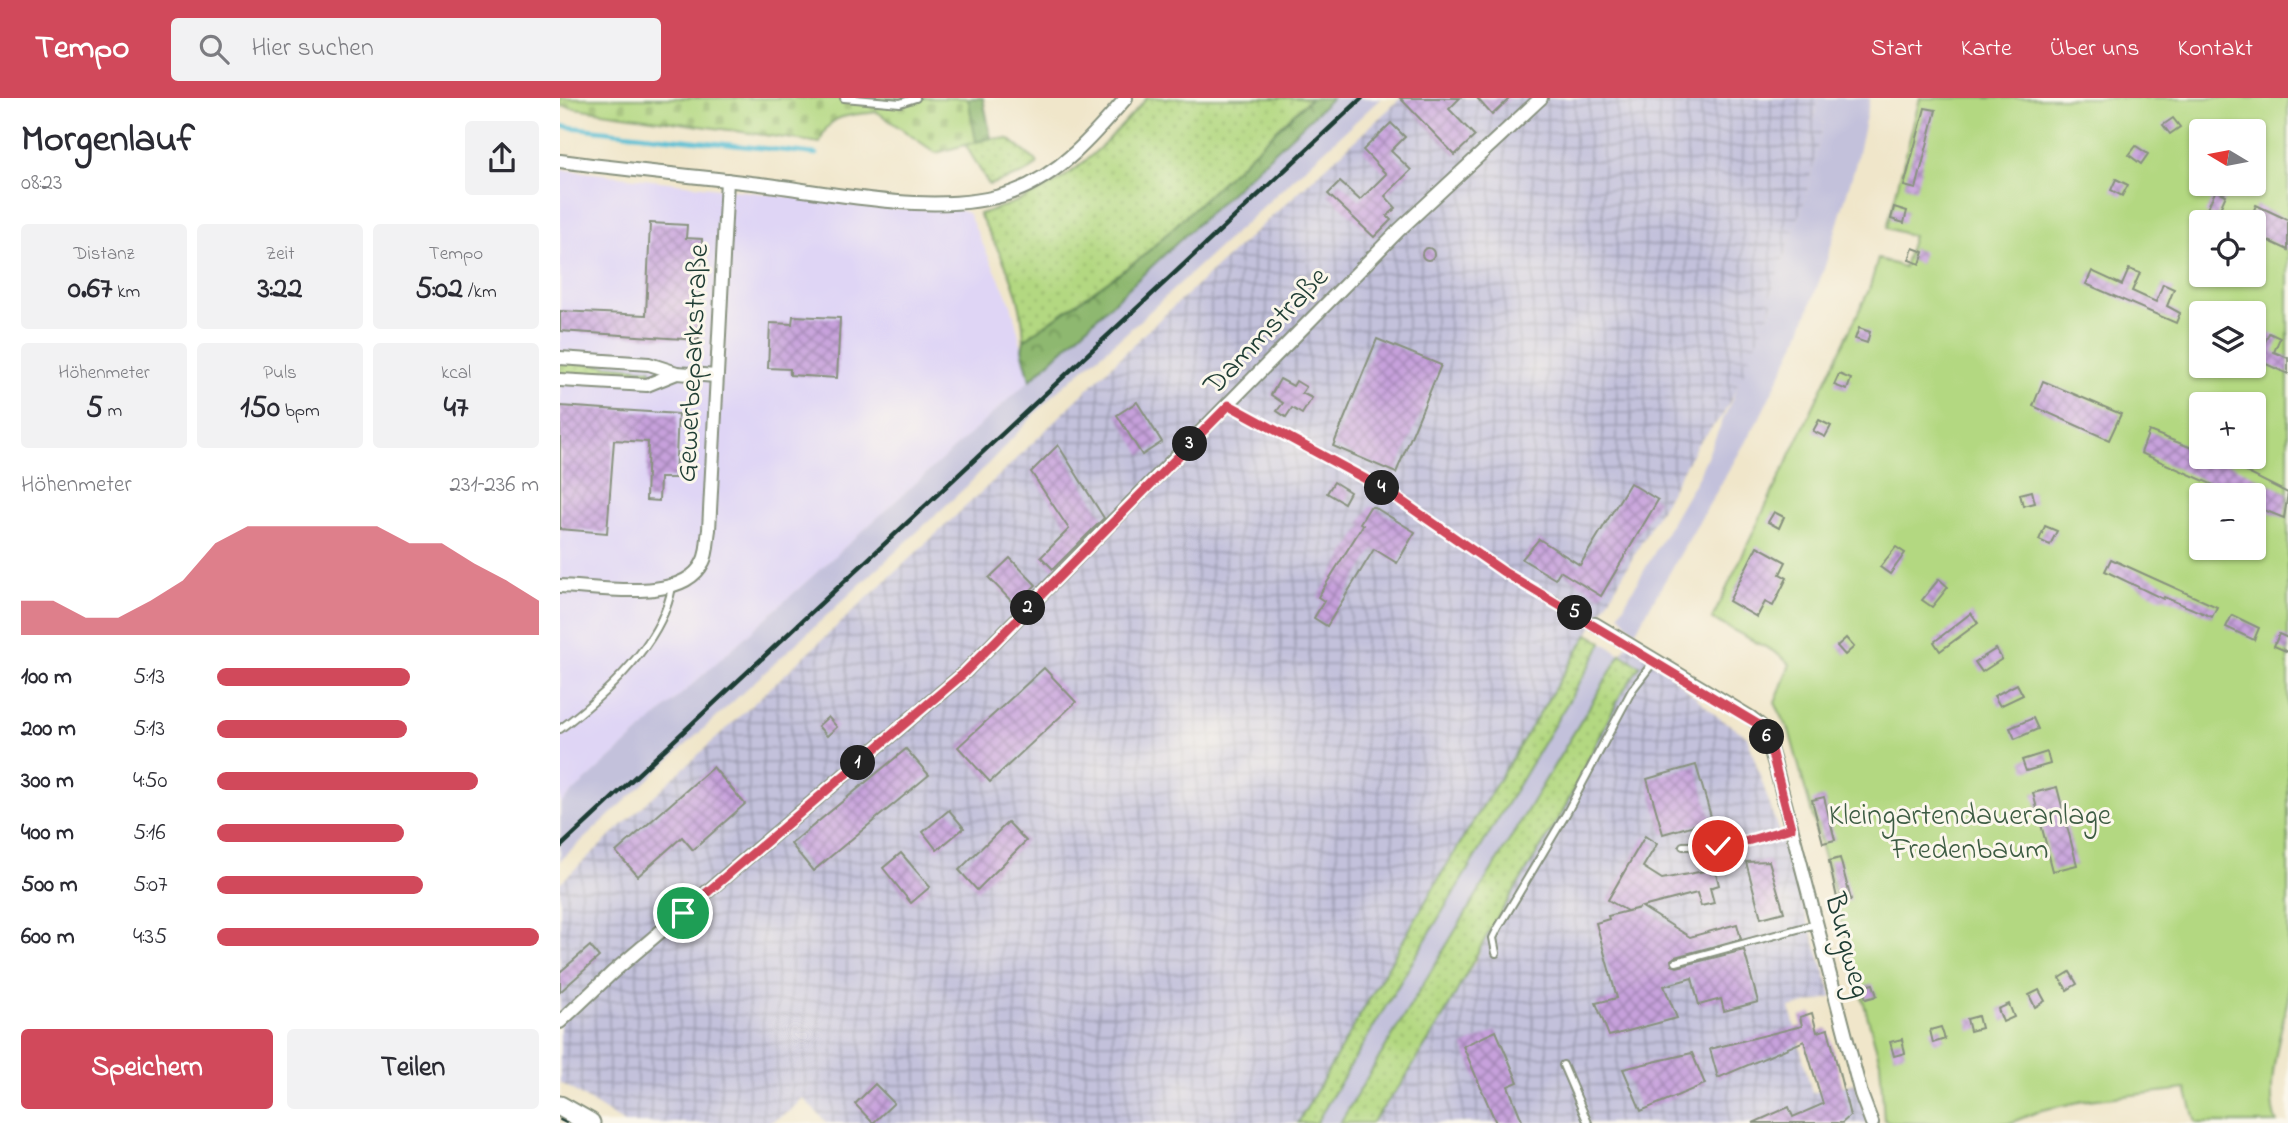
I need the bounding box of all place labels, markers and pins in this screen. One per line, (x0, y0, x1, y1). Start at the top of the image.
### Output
pin: 3 (1172, 426, 1208, 462)
pin: 4 (1364, 470, 1400, 506)
pin: 2 (1010, 590, 1046, 626)
pin: 5 (1558, 596, 1592, 630)
pin: 6 (1750, 720, 1784, 754)
pin: 1 (840, 746, 876, 780)
pin (1688, 816, 1748, 876)
pin (653, 883, 713, 943)

